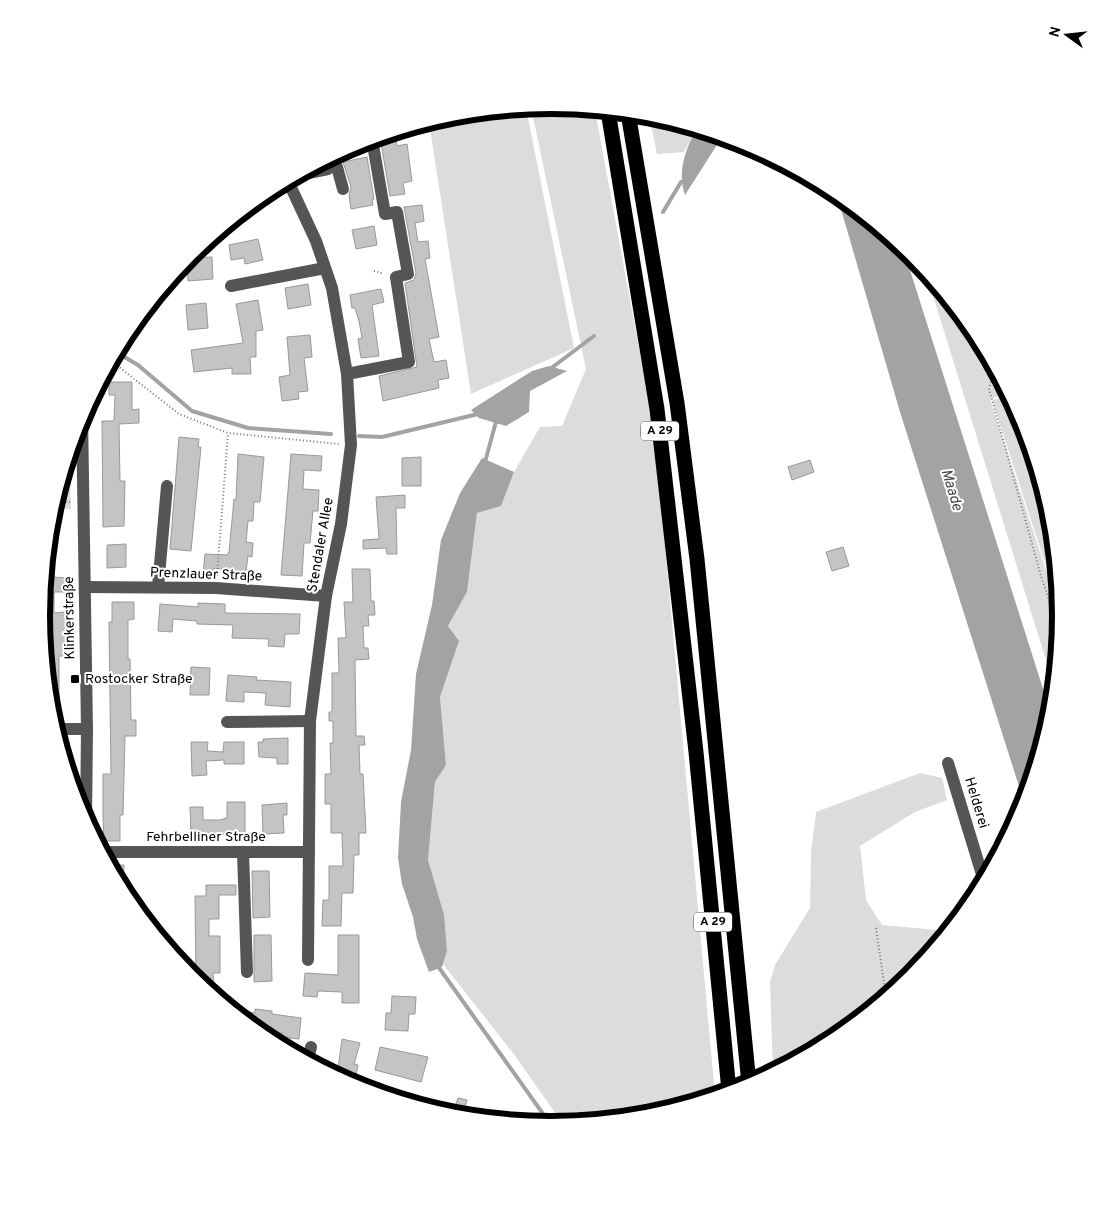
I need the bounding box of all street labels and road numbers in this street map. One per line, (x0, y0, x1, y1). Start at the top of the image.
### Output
road number: A 29 (641, 422, 679, 441)
street label: Stendaler Allee (304, 496, 338, 594)
street label: Prenzlauer Straße (149, 565, 263, 585)
street label: Klinkerstraße (61, 576, 79, 660)
street label: Helderei (960, 775, 992, 831)
street label: Fehrbelliner Straße (146, 829, 266, 846)
road number: A 29 (694, 912, 732, 932)

